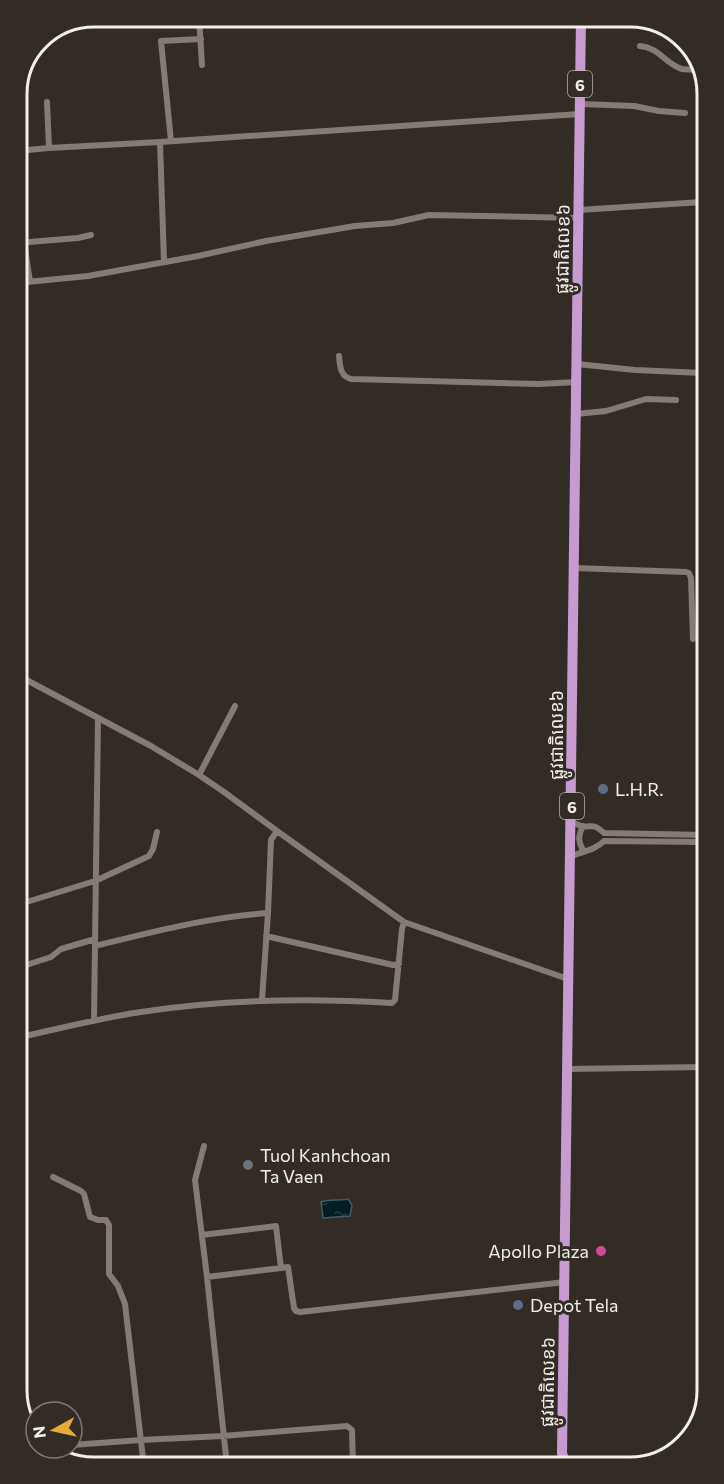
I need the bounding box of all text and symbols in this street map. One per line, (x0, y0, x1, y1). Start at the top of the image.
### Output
road number: 6 (568, 71, 592, 97)
street label: ផ្លូវជាតិលេខ៦ (550, 204, 580, 294)
street label: ផ្លូវជាតិលេខ៦ (545, 690, 573, 780)
place label: L.H.R. (615, 778, 664, 800)
marker: L.H.R. (596, 782, 610, 796)
road number: 6 (560, 793, 584, 819)
place label: Tuol Kanhchoan Ta Vaen (260, 1144, 391, 1187)
marker: Tuol Kanhchoan Ta Vaen (241, 1158, 255, 1172)
place label: Apollo Plaza (488, 1240, 589, 1262)
marker: Apollo Plaza (594, 1244, 608, 1258)
place label: Depot Tela (530, 1294, 618, 1316)
marker: Depot Tela (511, 1298, 525, 1312)
street label: ផ្លូវជាតិលេខ៦ (535, 1337, 565, 1427)
north arrow (24, 1400, 84, 1460)
text: N (28, 1425, 49, 1439)

